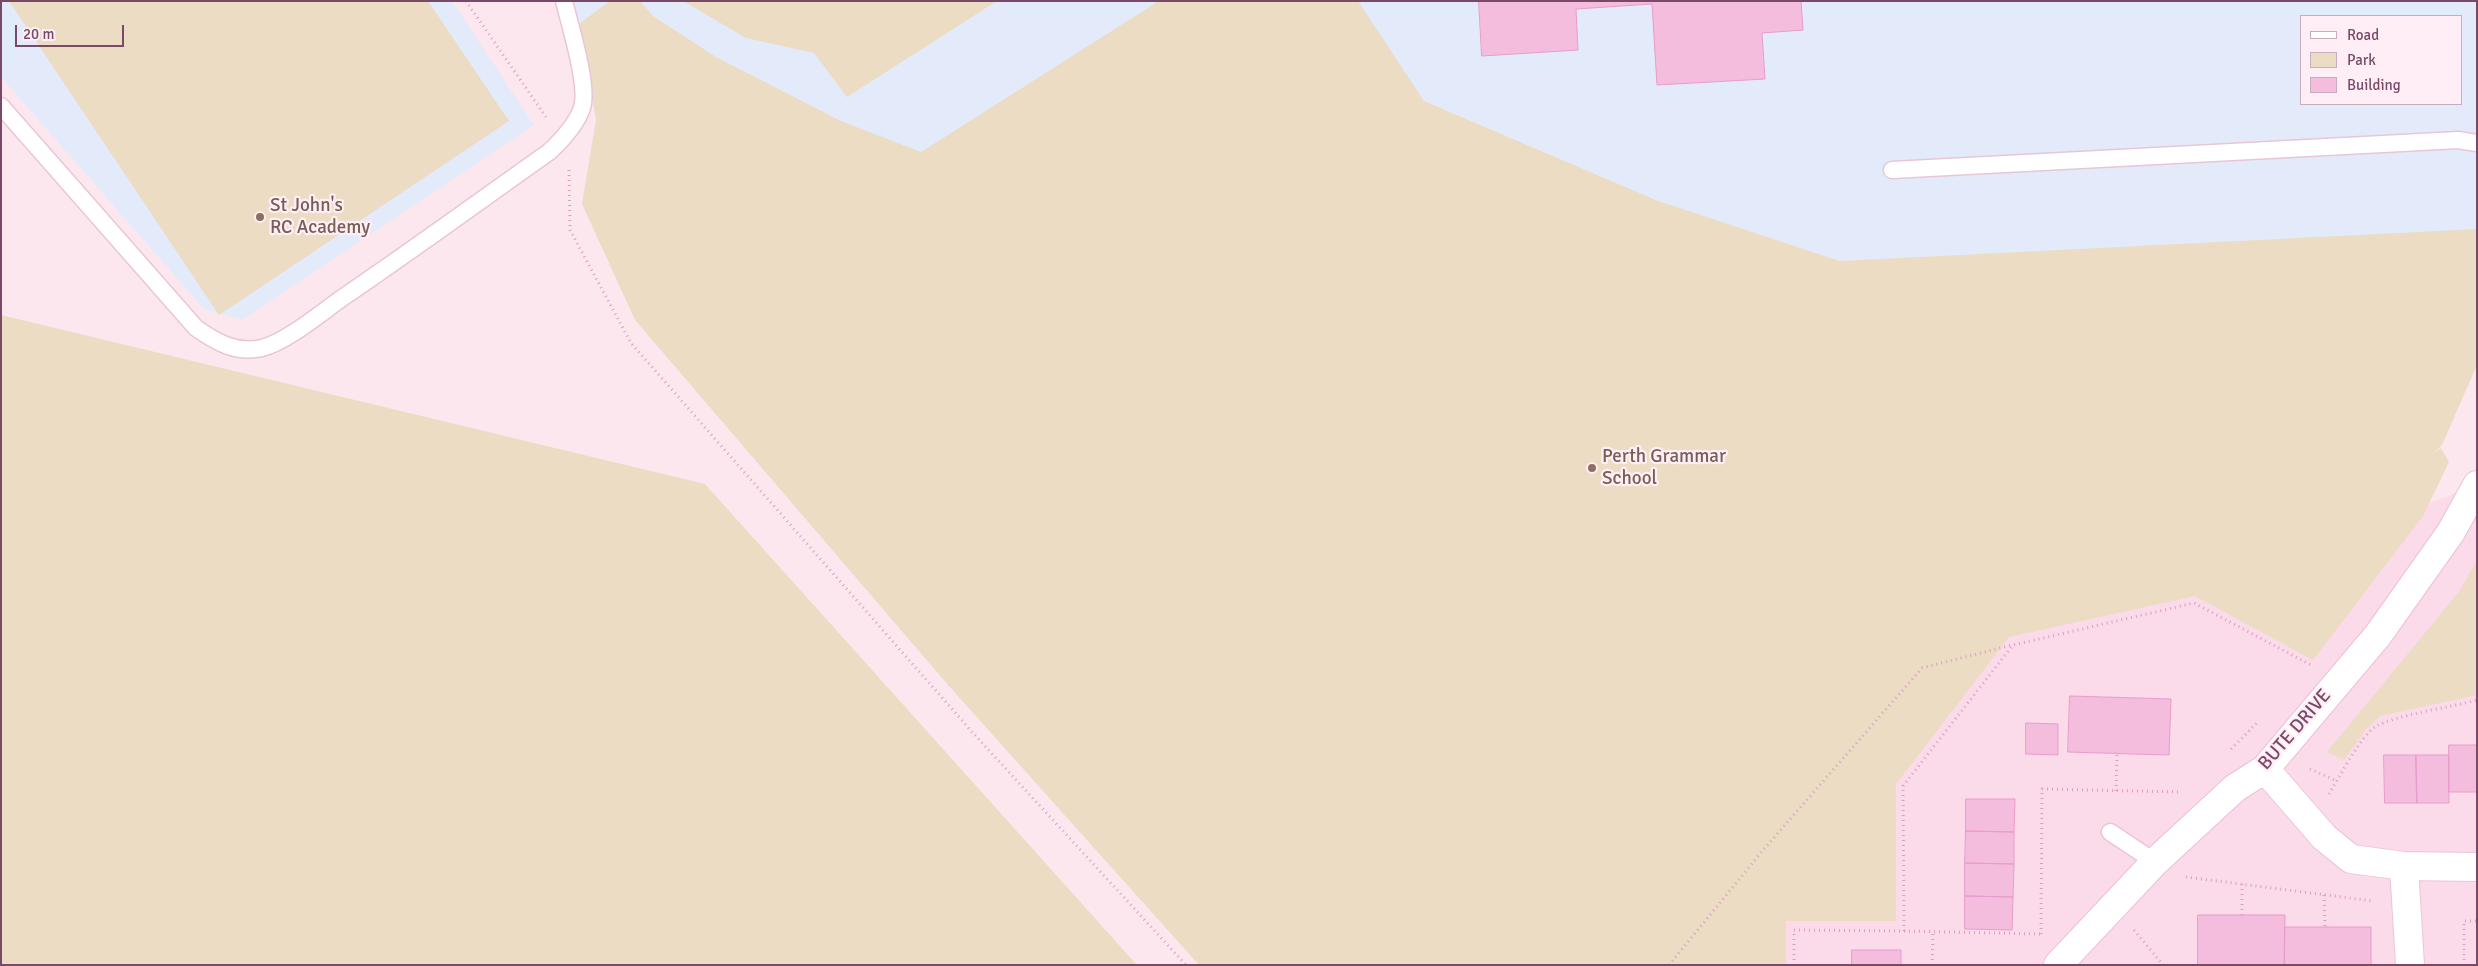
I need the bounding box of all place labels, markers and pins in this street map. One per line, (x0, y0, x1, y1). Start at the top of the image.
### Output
place label: St John's RC Academy (270, 195, 370, 239)
marker: St John's RC Academy (254, 211, 266, 223)
place label: Perth Grammar School (1602, 446, 1726, 490)
marker: Perth Grammar School (1586, 462, 1598, 474)

